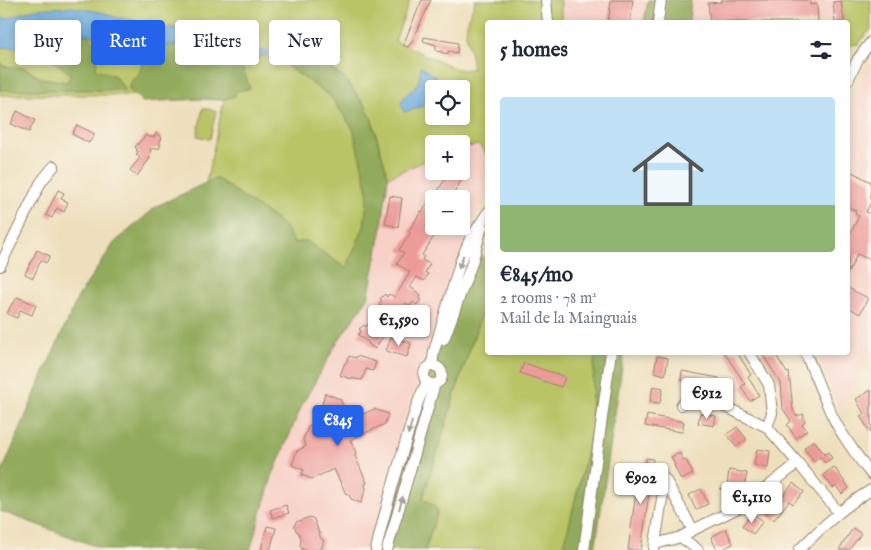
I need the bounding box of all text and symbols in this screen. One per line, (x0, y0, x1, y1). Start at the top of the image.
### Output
chip: Buy (15, 20, 81, 65)
chip: Rent (91, 20, 165, 65)
chip: Filters (175, 20, 259, 65)
chip: New (269, 20, 340, 65)
icon: filters (807, 36, 835, 64)
text: 5 homes (500, 37, 568, 64)
map controls (425, 80, 470, 235)
button: locate (425, 80, 470, 125)
icon: home (623, 129, 713, 219)
button: + (425, 135, 470, 180)
button: − (425, 190, 470, 235)
one-way arrow (457, 254, 464, 269)
text: €845/mo (500, 262, 573, 289)
text: 2 rooms · 78 m² (500, 289, 597, 309)
pin: €1,590 (358, 304, 440, 347)
text: Mail de la Mainguais (500, 309, 637, 329)
text: €1,590 (379, 311, 419, 331)
pin: €912 (677, 378, 737, 420)
text: €912 (692, 384, 722, 404)
pin: €845 (308, 404, 368, 447)
text: €845 (323, 411, 353, 431)
one-way arrow (405, 421, 413, 436)
pin: €902 (611, 462, 671, 505)
text: €902 (625, 469, 657, 489)
pin: €1,110 (711, 482, 793, 524)
text: €1,110 (732, 488, 772, 508)
one-way arrow (397, 496, 405, 511)

